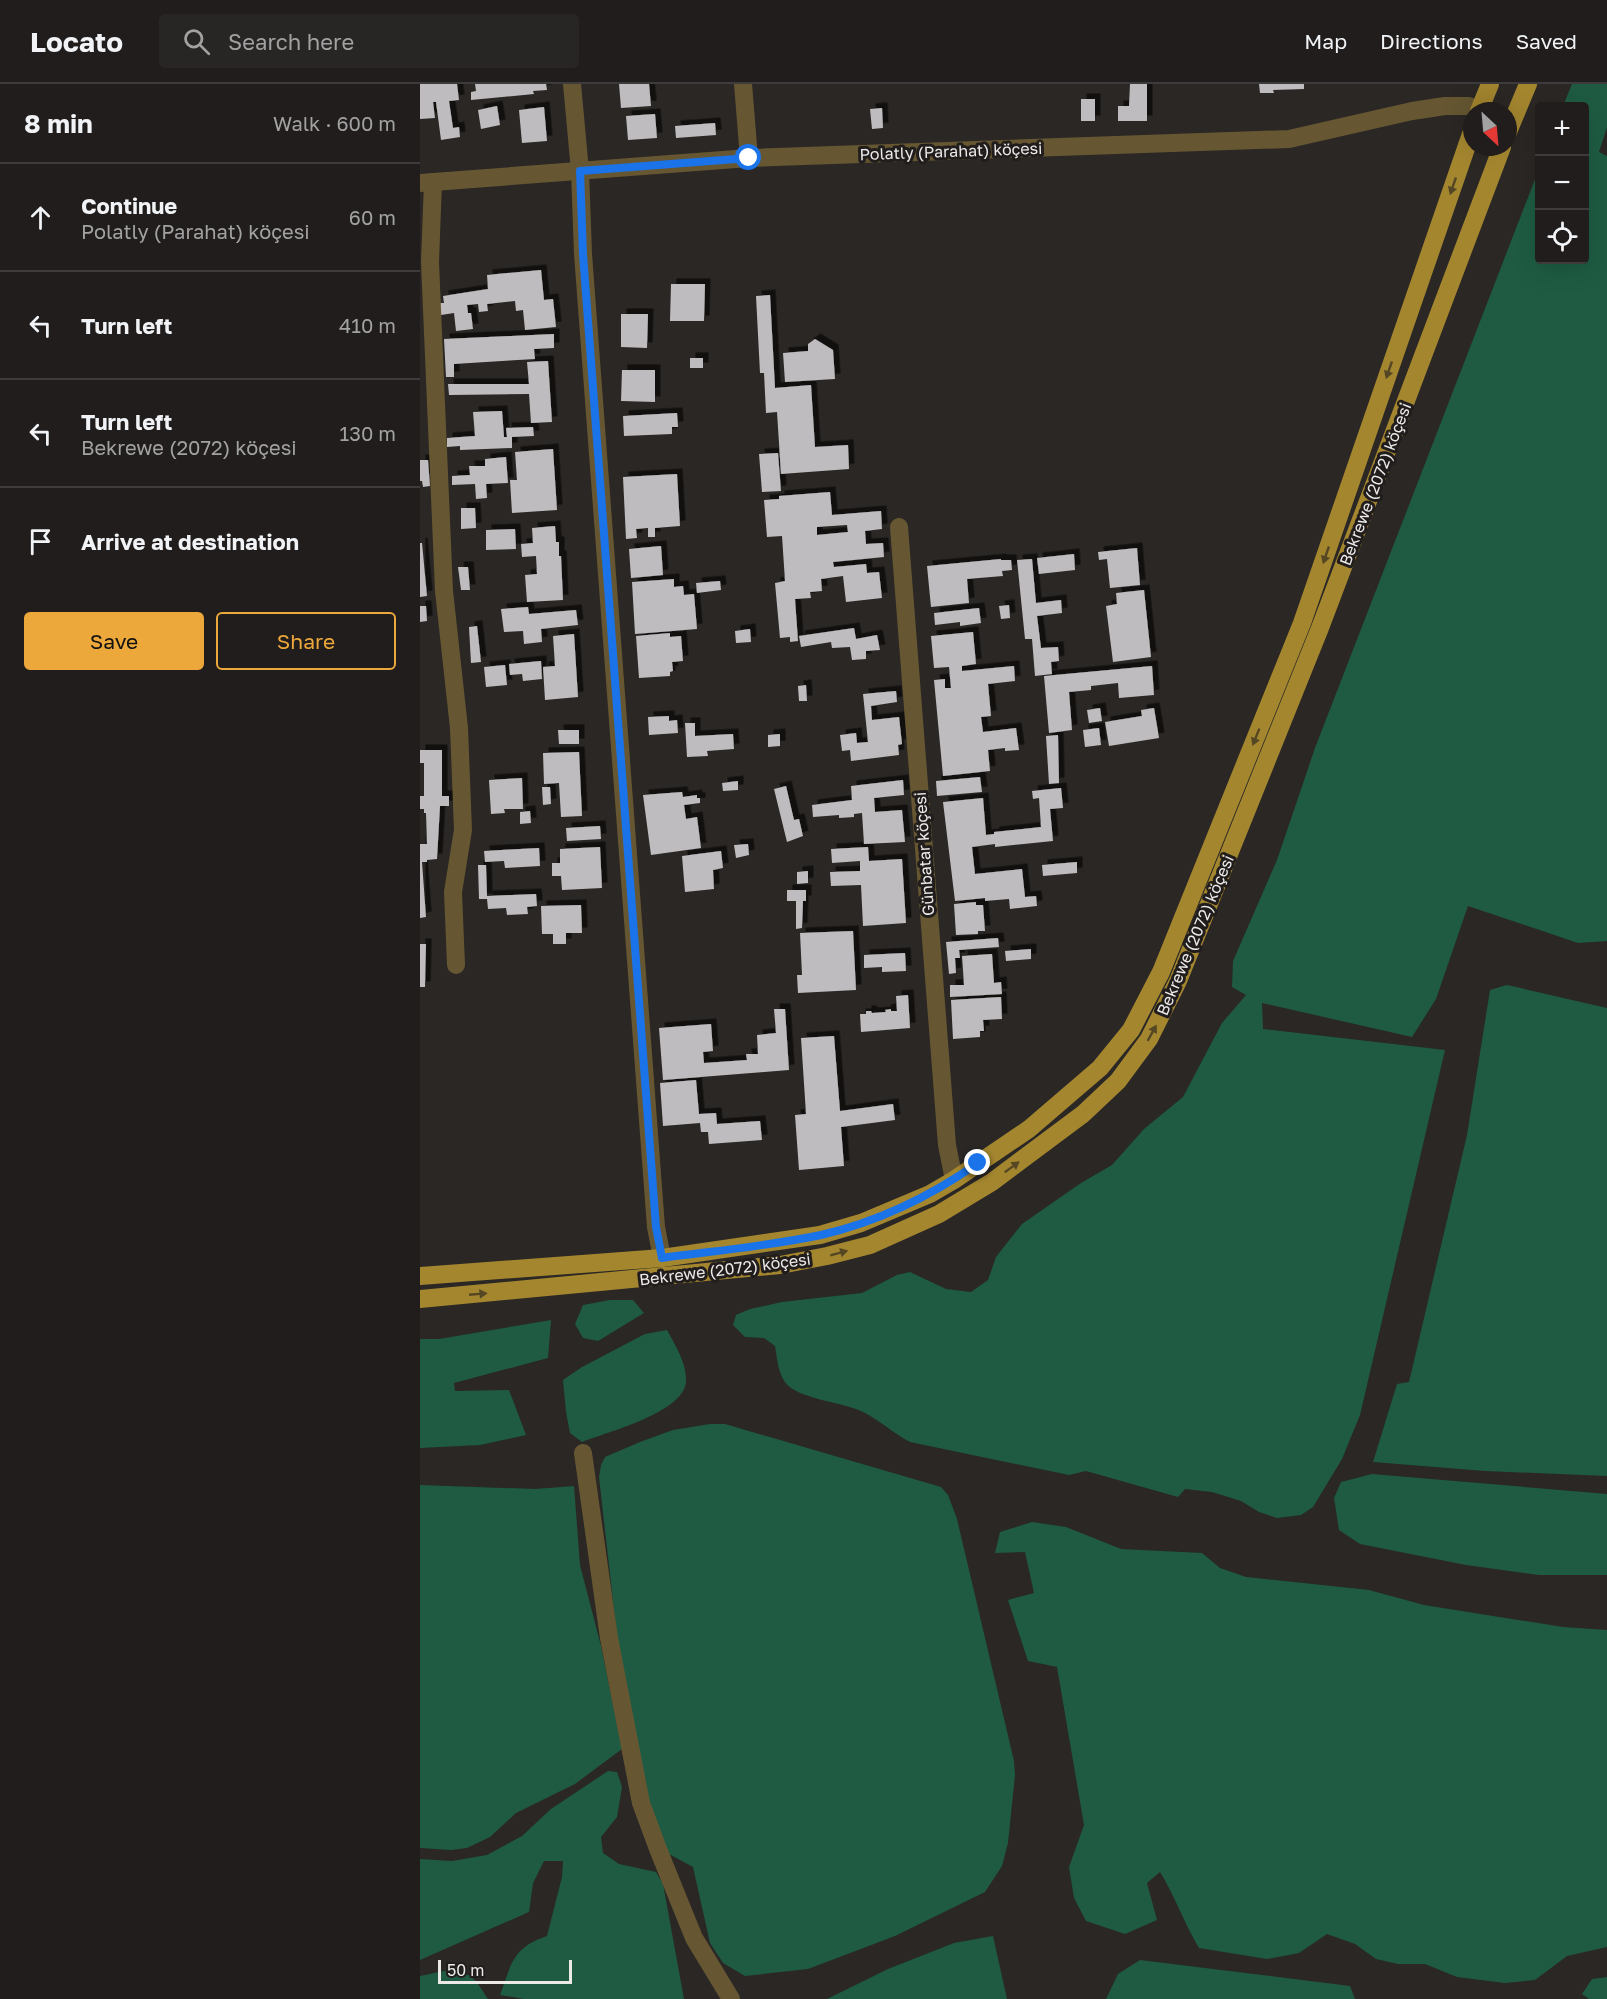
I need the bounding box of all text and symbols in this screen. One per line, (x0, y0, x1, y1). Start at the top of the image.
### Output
search box (159, 14, 579, 68)
text: Locato (30, 25, 123, 58)
icon: search (180, 25, 213, 58)
text: Search here (228, 28, 354, 55)
text: Map (1304, 28, 1347, 54)
text: Directions (1380, 28, 1483, 54)
text: Saved (1516, 28, 1577, 54)
north arrow (1463, 102, 1517, 156)
map controls (1535, 102, 1589, 264)
button: + (1535, 102, 1589, 156)
text: 8 min (24, 108, 93, 139)
text: Walk · 600 m (273, 111, 396, 135)
street label: Polatly (Parahat) köçesi (859, 138, 1043, 164)
route start (735, 144, 761, 170)
button: − (1535, 156, 1589, 210)
one-way arrow (1448, 177, 1457, 195)
text: Continue (81, 192, 177, 219)
icon: ahead (24, 201, 57, 234)
text: 60 m (349, 205, 396, 229)
button: locate (1535, 210, 1589, 264)
text: Polatly (Parahat) köçesi (81, 219, 310, 243)
icon: left (24, 309, 57, 342)
text: Turn left (81, 312, 172, 339)
text: 410 m (339, 313, 396, 337)
one-way arrow (1384, 361, 1394, 379)
street label: Bekrewe (2072) köçesi (1335, 400, 1415, 568)
text: Turn left (81, 408, 172, 435)
icon: left (24, 417, 57, 450)
text: 130 m (340, 421, 396, 445)
text: Bekrewe (2072) köçesi (81, 435, 297, 459)
icon: arrive (24, 525, 57, 558)
text: Arrive at destination (81, 528, 299, 555)
one-way arrow (1320, 546, 1330, 564)
button: Save (24, 612, 204, 670)
button: Share (216, 612, 396, 670)
one-way arrow (1251, 728, 1261, 746)
street label: Günbatar köçesi (910, 791, 938, 917)
street label: Bekrewe (2072) köçesi (1152, 852, 1238, 1018)
one-way arrow (1146, 1025, 1156, 1042)
route end (964, 1149, 990, 1175)
one-way arrow (1004, 1161, 1020, 1173)
one-way arrow (830, 1248, 848, 1257)
street label: Bekrewe (2072) köçesi (638, 1249, 812, 1289)
one-way arrow (469, 1289, 488, 1299)
scale bar (438, 1957, 572, 1984)
text: 50 m (447, 1960, 484, 1980)

